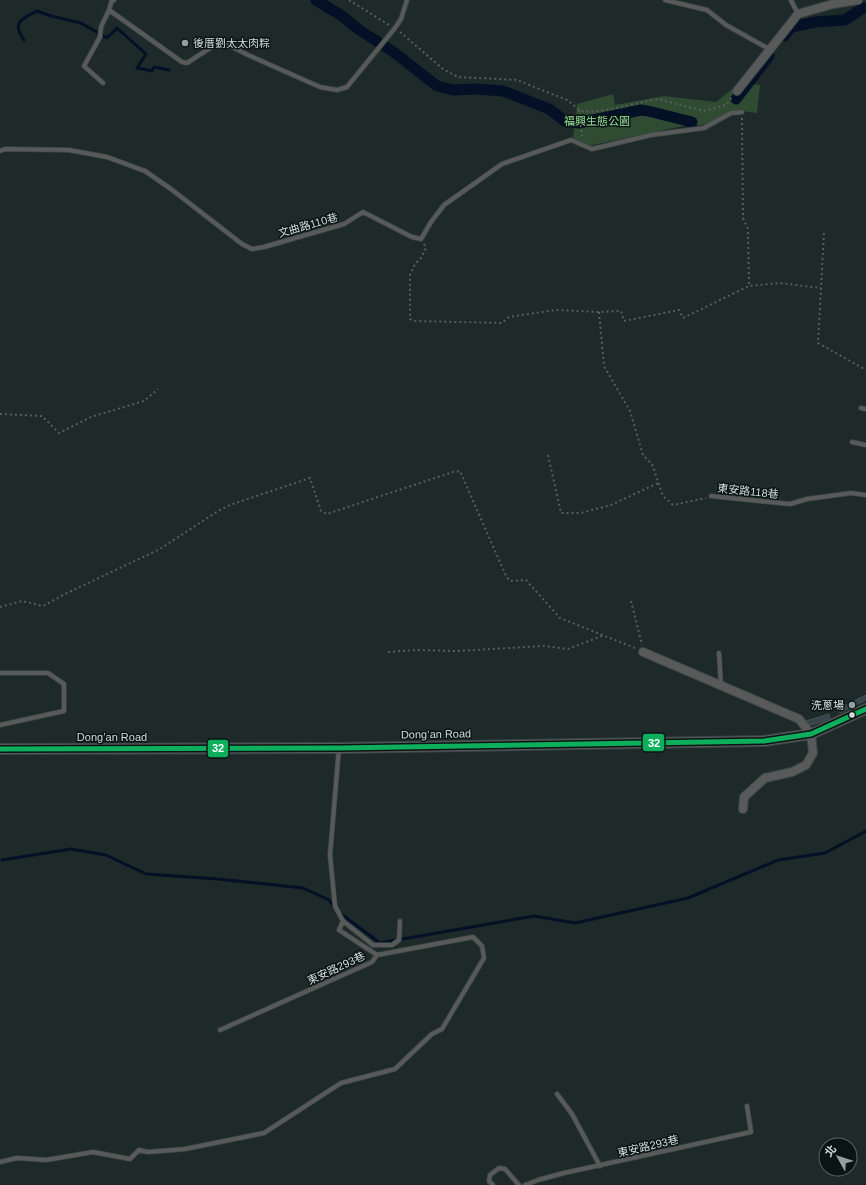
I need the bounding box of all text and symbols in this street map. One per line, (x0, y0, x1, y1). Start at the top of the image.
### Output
place label: 後厝劉太太肉粽 (193, 37, 270, 49)
marker: 後厝劉太太肉粽 (180, 38, 190, 48)
park label: 福興生態公園 (564, 115, 630, 127)
street label: 文曲路110巷 (277, 211, 339, 239)
street label: 東安路118巷 (717, 482, 779, 500)
place label: 洗蔥場 (811, 699, 844, 711)
marker: 洗蔥場 (847, 700, 857, 710)
unlabelled marker (847, 710, 857, 720)
street label: Dong’an Road (401, 727, 471, 741)
street label: Dong’an Road (77, 731, 147, 743)
line badge: 32 (642, 733, 665, 752)
text: 32 (648, 737, 660, 749)
line badge: 32 (207, 739, 229, 758)
text: 32 (212, 742, 224, 754)
street label: 東安路293巷 (305, 949, 367, 987)
street label: 東安路293巷 (616, 1133, 680, 1159)
north arrow (818, 1137, 858, 1177)
text: 北 (822, 1143, 838, 1159)

